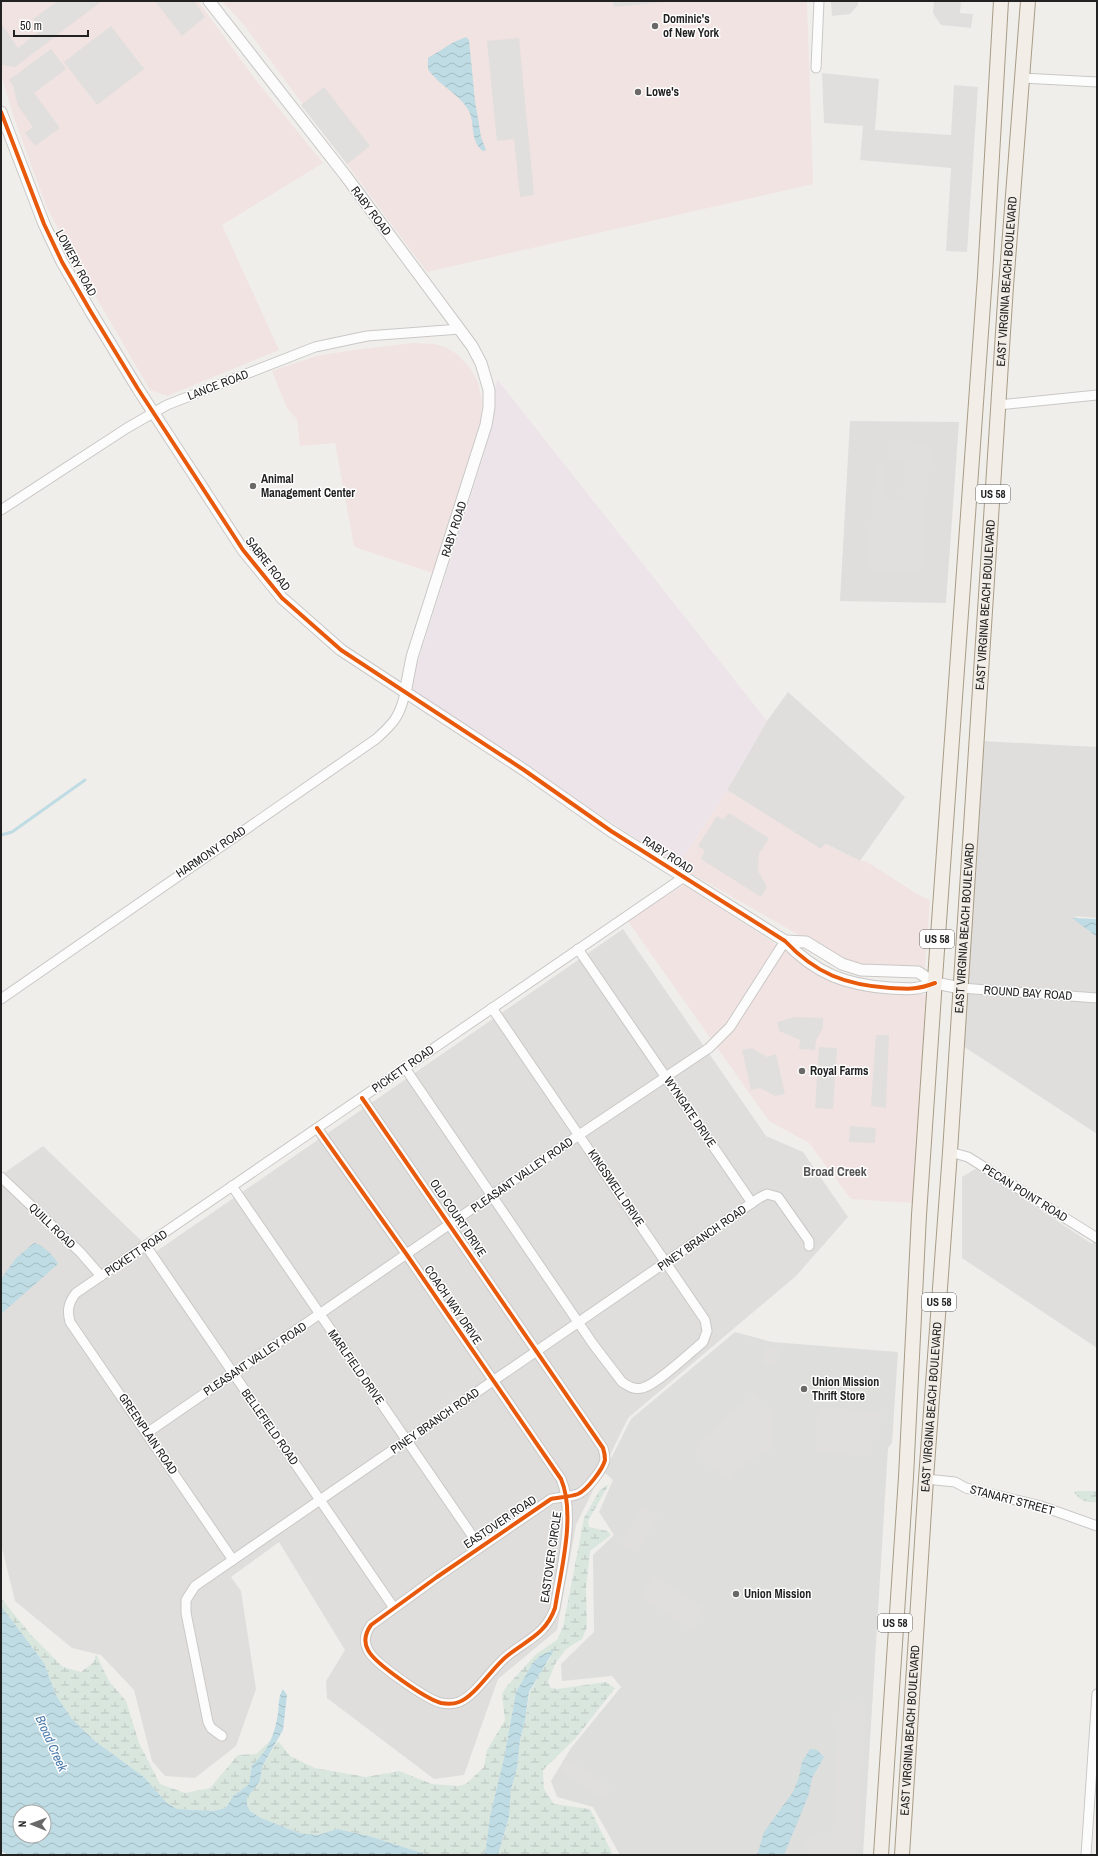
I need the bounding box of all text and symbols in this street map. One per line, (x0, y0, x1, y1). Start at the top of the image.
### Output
place label: Dominic's of New York (663, 11, 720, 41)
scale bar (14, 12, 88, 38)
text: 50 m (20, 18, 42, 34)
marker: Dominic's of New York (650, 21, 660, 31)
place label: Lowe's (646, 84, 679, 100)
marker: Lowe's (633, 87, 643, 97)
street label: RABY ROAD (347, 183, 395, 239)
street label: EAST VIRGINIA BEACH BOULEVARD (993, 196, 1021, 367)
street label: LOWERY ROAD (52, 227, 100, 299)
street label: LANCE ROAD (185, 366, 251, 404)
place label: Animal Management Center (261, 471, 355, 501)
marker: Animal Management Center (248, 481, 258, 491)
road number: US 58 (976, 485, 1010, 503)
street label: RABY ROAD (437, 499, 471, 559)
street label: EAST VIRGINIA BEACH BOULEVARD (972, 519, 999, 690)
street label: SABRE ROAD (242, 534, 294, 594)
street label: HARMONY ROAD (173, 823, 249, 881)
street label: RABY ROAD (639, 833, 697, 877)
street label: EAST VIRGINIA BEACH BOULEVARD (951, 842, 978, 1014)
road number: US 58 (920, 930, 954, 948)
street label: ROUND BAY ROAD (983, 982, 1073, 1004)
street label: PICKETT ROAD (369, 1042, 437, 1096)
place label: Royal Farms (810, 1063, 869, 1079)
marker: Royal Farms (797, 1066, 807, 1076)
street label: WYNGATE DRIVE (660, 1074, 720, 1150)
street label: PLEASANT VALLEY ROAD (468, 1134, 576, 1216)
street label: KINGSWELL DRIVE (584, 1146, 648, 1230)
street label: PECAN POINT ROAD (979, 1160, 1071, 1226)
district label: Broad Creek (803, 1163, 867, 1180)
street label: OLD COURT DRIVE (426, 1176, 490, 1260)
street label: QUILL ROAD (25, 1200, 79, 1252)
street label: PINEY BRANCH ROAD (654, 1201, 750, 1275)
street label: PICKETT ROAD (101, 1226, 171, 1280)
street label: COACH WAY DRIVE (421, 1262, 485, 1348)
road number: US 58 (922, 1293, 956, 1311)
street label: PLEASANT VALLEY ROAD (200, 1318, 310, 1400)
street label: EAST VIRGINIA BEACH BOULEVARD (917, 1321, 946, 1493)
street label: MARLFIELD DRIVE (324, 1326, 388, 1408)
place label: Union Mission Thrift Store (812, 1374, 879, 1404)
street label: PINEY BRANCH ROAD (387, 1384, 483, 1458)
marker: Union Mission Thrift Store (799, 1384, 809, 1394)
street label: BELLEFIELD ROAD (238, 1386, 302, 1468)
street label: GREENPLAIN ROAD (115, 1390, 181, 1478)
street label: STANART STREET (968, 1481, 1056, 1519)
street label: EASTOVER ROAD (460, 1492, 540, 1552)
street label: EASTOVER CIRCLE (537, 1510, 565, 1604)
place label: Union Mission (744, 1586, 811, 1602)
marker: Union Mission (731, 1589, 741, 1599)
road number: US 58 (878, 1614, 912, 1632)
street label: EAST VIRGINIA BEACH BOULEVARD (897, 1645, 923, 1816)
water label: Broad Creek (32, 1712, 72, 1775)
north arrow (12, 1804, 52, 1844)
text: N (15, 1820, 29, 1827)

